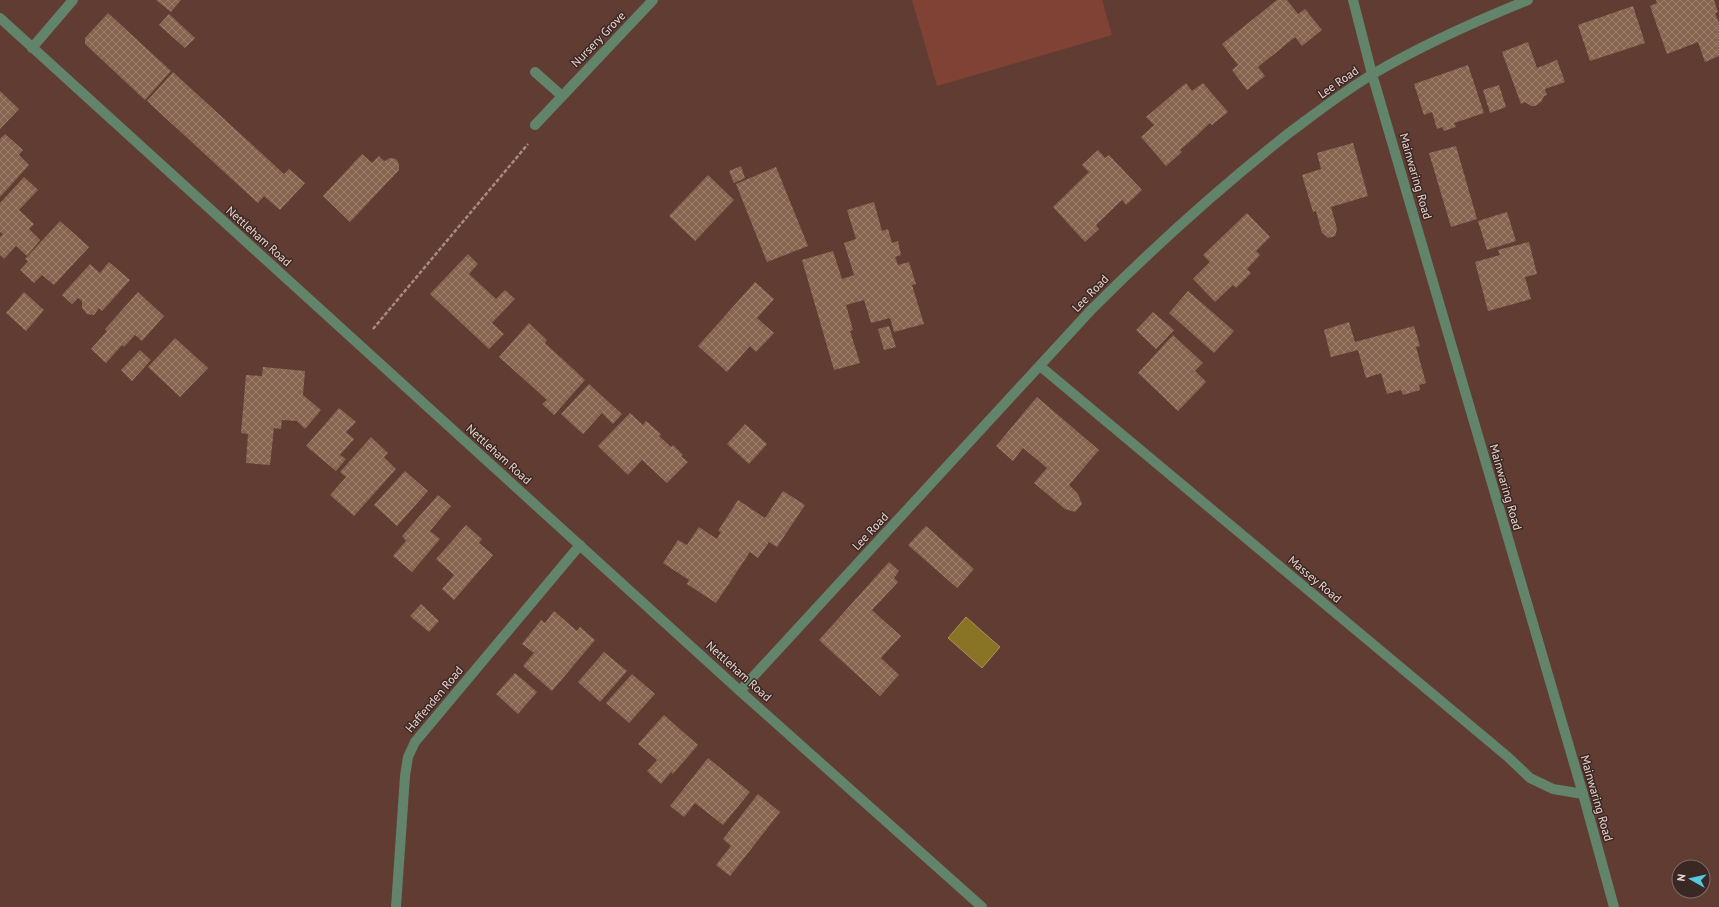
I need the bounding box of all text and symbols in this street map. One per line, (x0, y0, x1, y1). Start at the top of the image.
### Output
street label: Nursery Grove (568, 8, 628, 70)
street label: Lee Road (1315, 63, 1361, 101)
street label: Mainwaring Road (1397, 131, 1435, 221)
street label: Nettleham Road (223, 203, 295, 269)
street label: Lee Road (1069, 271, 1111, 315)
street label: Nettleham Road (463, 421, 535, 487)
street label: Mainwaring Road (1487, 442, 1525, 532)
street label: Lee Road (849, 509, 891, 553)
street label: Massey Road (1285, 552, 1345, 606)
street label: Nettleham Road (703, 638, 775, 704)
street label: Haffenden Road (402, 663, 466, 735)
street label: Mainwaring Road (1578, 753, 1616, 843)
north arrow (1671, 859, 1711, 899)
text: N (1674, 873, 1689, 882)

